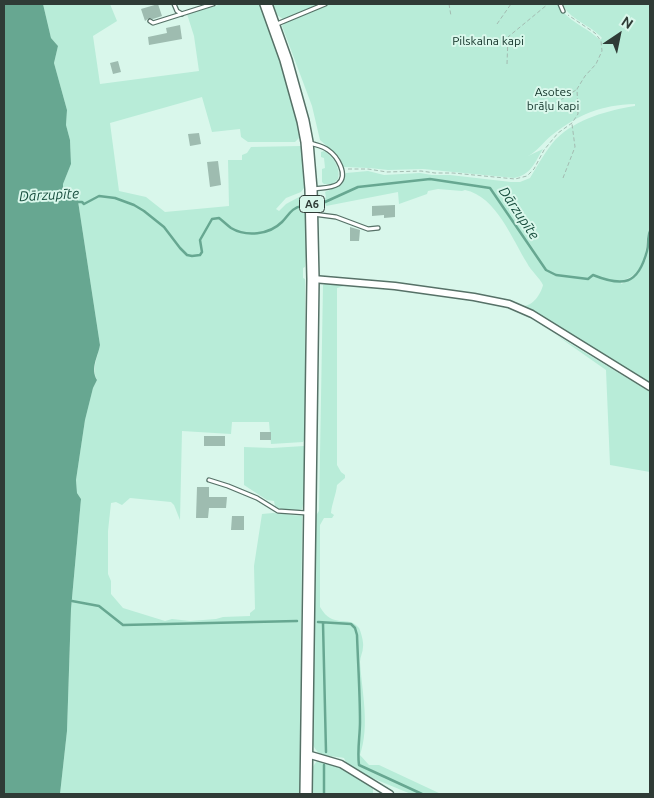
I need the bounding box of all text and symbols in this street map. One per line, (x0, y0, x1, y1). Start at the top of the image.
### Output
north arrow (594, 10, 644, 60)
text: N (619, 13, 636, 32)
park label: Pilskalna kapi (452, 34, 524, 48)
park label: Asotes brāļu kapi (527, 85, 579, 113)
water label: Dārzupīte (495, 183, 543, 243)
water label: Dārzupīte (19, 185, 79, 205)
road number: A6 (300, 195, 324, 212)

